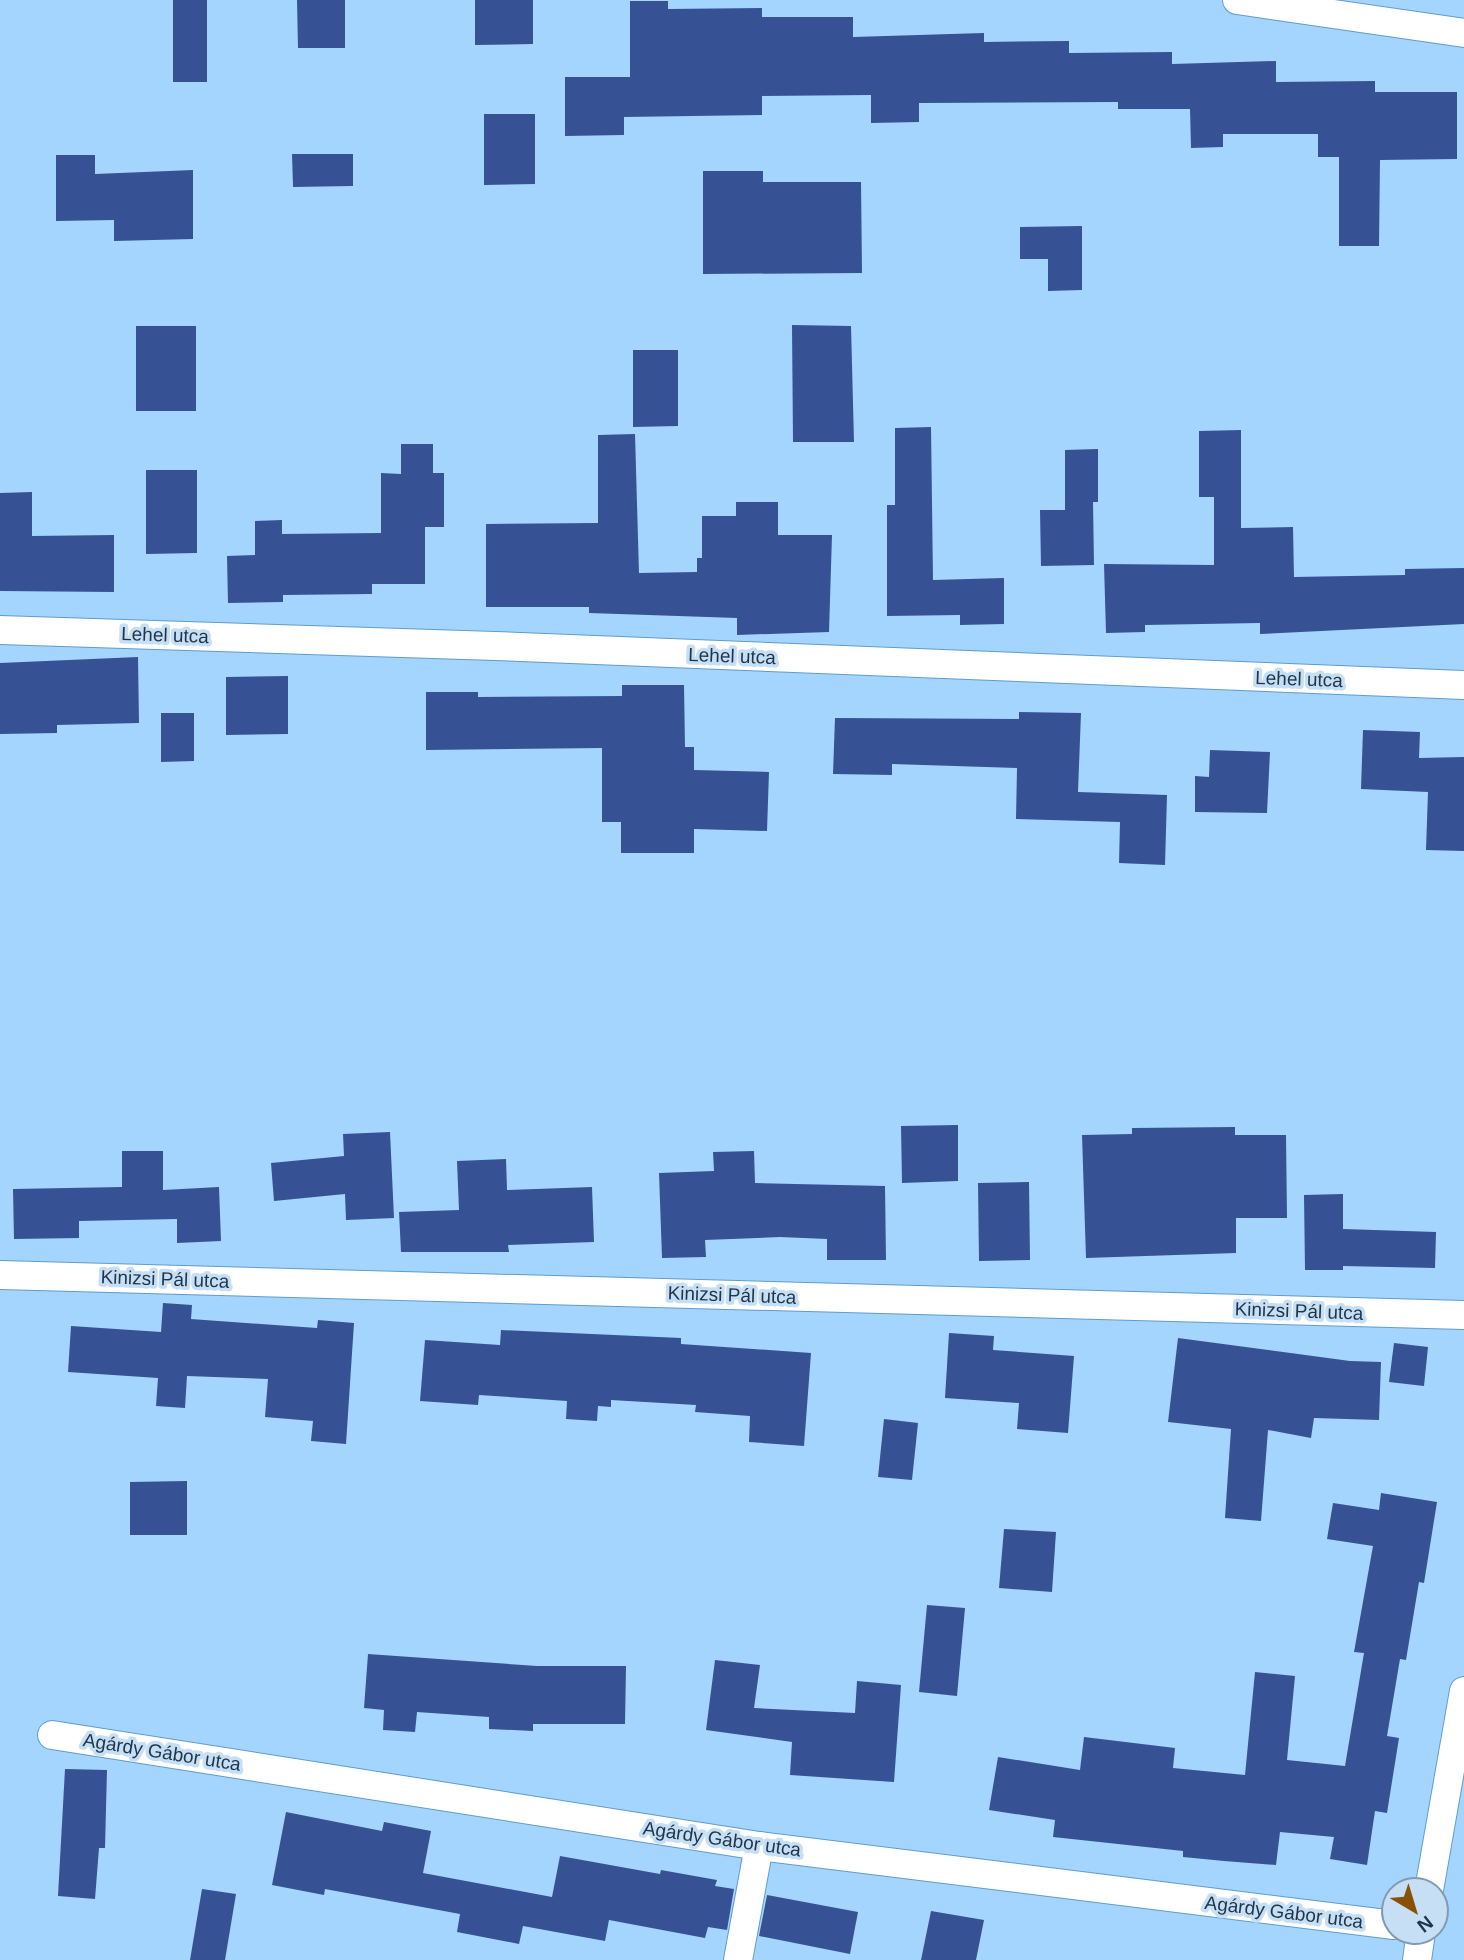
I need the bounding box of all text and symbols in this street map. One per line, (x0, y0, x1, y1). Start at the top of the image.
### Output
street label: Lehel utca (121, 623, 210, 647)
street label: Lehel utca (688, 644, 777, 668)
street label: Lehel utca (1255, 667, 1344, 691)
street label: Kinizsi Pál utca (100, 1266, 230, 1292)
street label: Kinizsi Pál utca (667, 1282, 797, 1308)
street label: Kinizsi Pál utca (1234, 1298, 1364, 1324)
street label: Agárdy Gábor utca (82, 1729, 243, 1775)
street label: Agárdy Gábor utca (642, 1818, 803, 1861)
north arrow (1380, 1876, 1450, 1946)
street label: Agárdy Gábor utca (1204, 1892, 1365, 1932)
text: N (1413, 1912, 1437, 1937)

